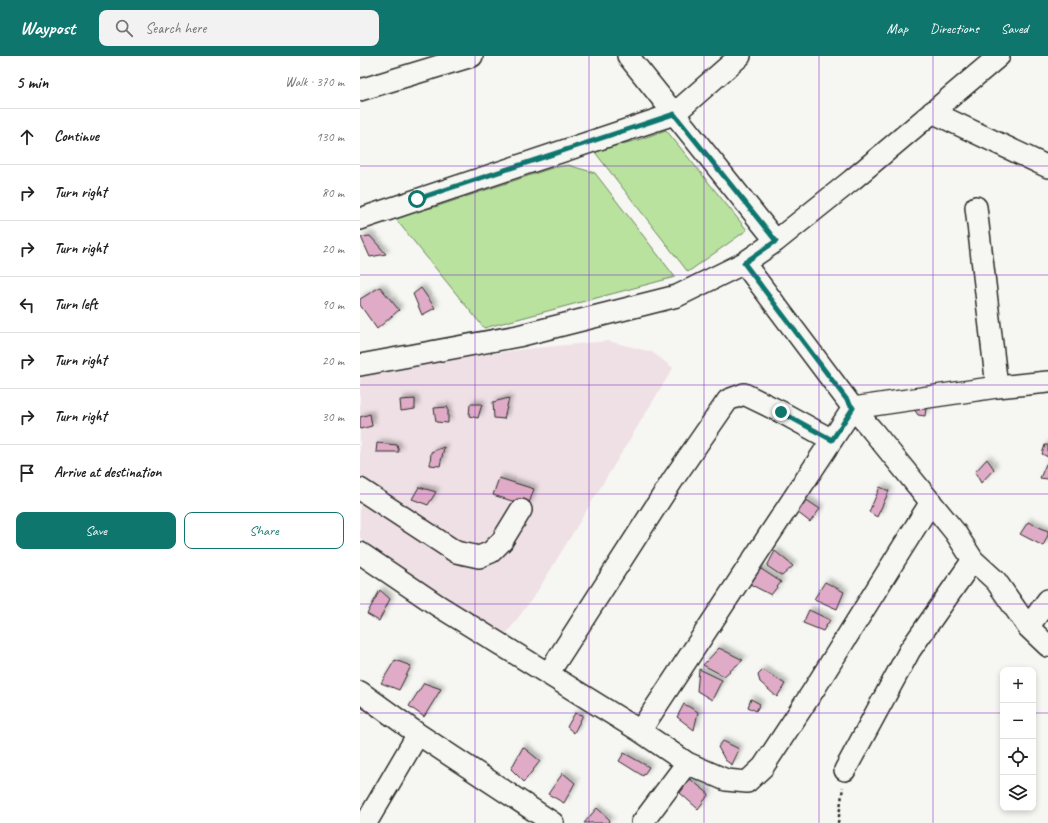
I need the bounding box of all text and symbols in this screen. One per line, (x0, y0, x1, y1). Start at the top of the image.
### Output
search box (99, 10, 379, 46)
text: Waypost (20, 16, 75, 40)
icon: search (113, 17, 135, 39)
text: Search here (145, 19, 206, 38)
text: Map (887, 20, 908, 37)
text: Directions (930, 20, 979, 37)
text: Saved (1001, 20, 1028, 37)
text: 5 min (16, 72, 48, 93)
text: Walk · 370 m (285, 74, 344, 90)
icon: ahead (16, 126, 38, 148)
text: Continue (54, 127, 99, 146)
text: 130 m (316, 129, 344, 145)
icon: right (16, 182, 38, 204)
text: Turn right (54, 183, 107, 202)
text: 80 m (322, 185, 344, 201)
route start (408, 190, 426, 208)
icon: right (16, 238, 38, 260)
text: Turn right (54, 239, 107, 258)
text: 20 m (322, 241, 344, 257)
icon: left (16, 294, 38, 316)
text: Turn left (54, 295, 97, 314)
text: 90 m (322, 297, 344, 313)
icon: right (16, 350, 38, 372)
text: Turn right (54, 351, 107, 370)
text: 20 m (322, 353, 344, 369)
route end (772, 403, 790, 421)
icon: right (16, 406, 38, 428)
text: Turn right (54, 407, 107, 426)
text: 30 m (322, 409, 344, 425)
icon: arrive (16, 462, 38, 484)
text: Arrive at destination (54, 463, 161, 482)
button: Save (16, 512, 176, 549)
button: Share (184, 512, 344, 549)
map controls (1000, 667, 1036, 811)
button: + (1000, 667, 1036, 703)
button: − (1000, 703, 1036, 739)
button: locate (1000, 739, 1036, 775)
button: layers (1000, 775, 1036, 811)

